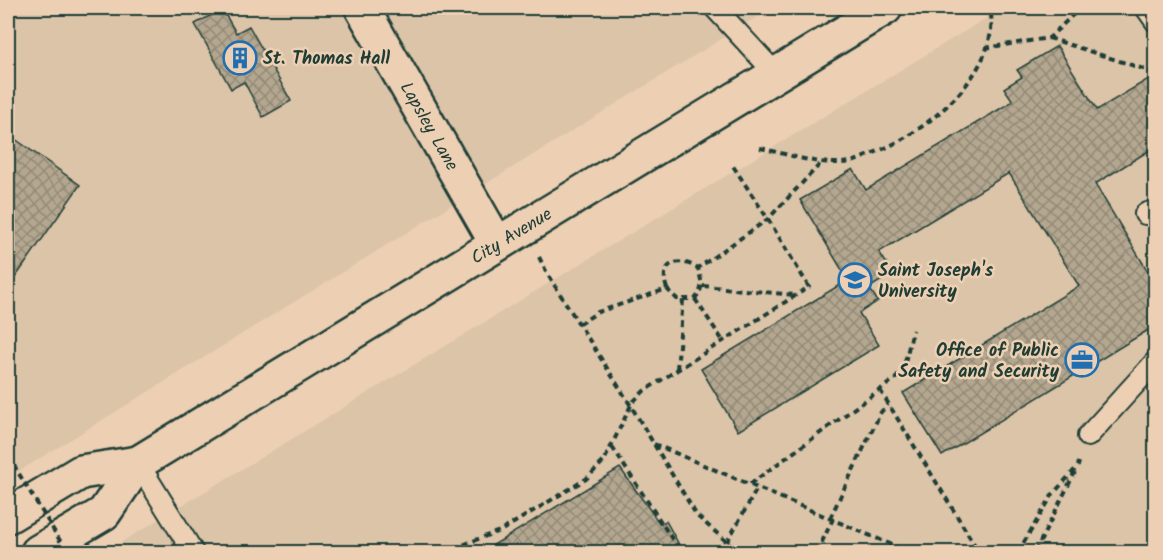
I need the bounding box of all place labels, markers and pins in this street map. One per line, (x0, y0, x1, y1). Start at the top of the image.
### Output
building icon: St. Thomas Hall (222, 40, 258, 76)
place label: St. Thomas Hall (263, 45, 390, 74)
place label: Saint Joseph's University (878, 257, 994, 307)
school or university icon: Saint Joseph's University (837, 262, 873, 298)
place label: Office of Public Safety and Security (898, 337, 1060, 387)
office icon: Office of Public Safety and Security (1064, 342, 1100, 378)

